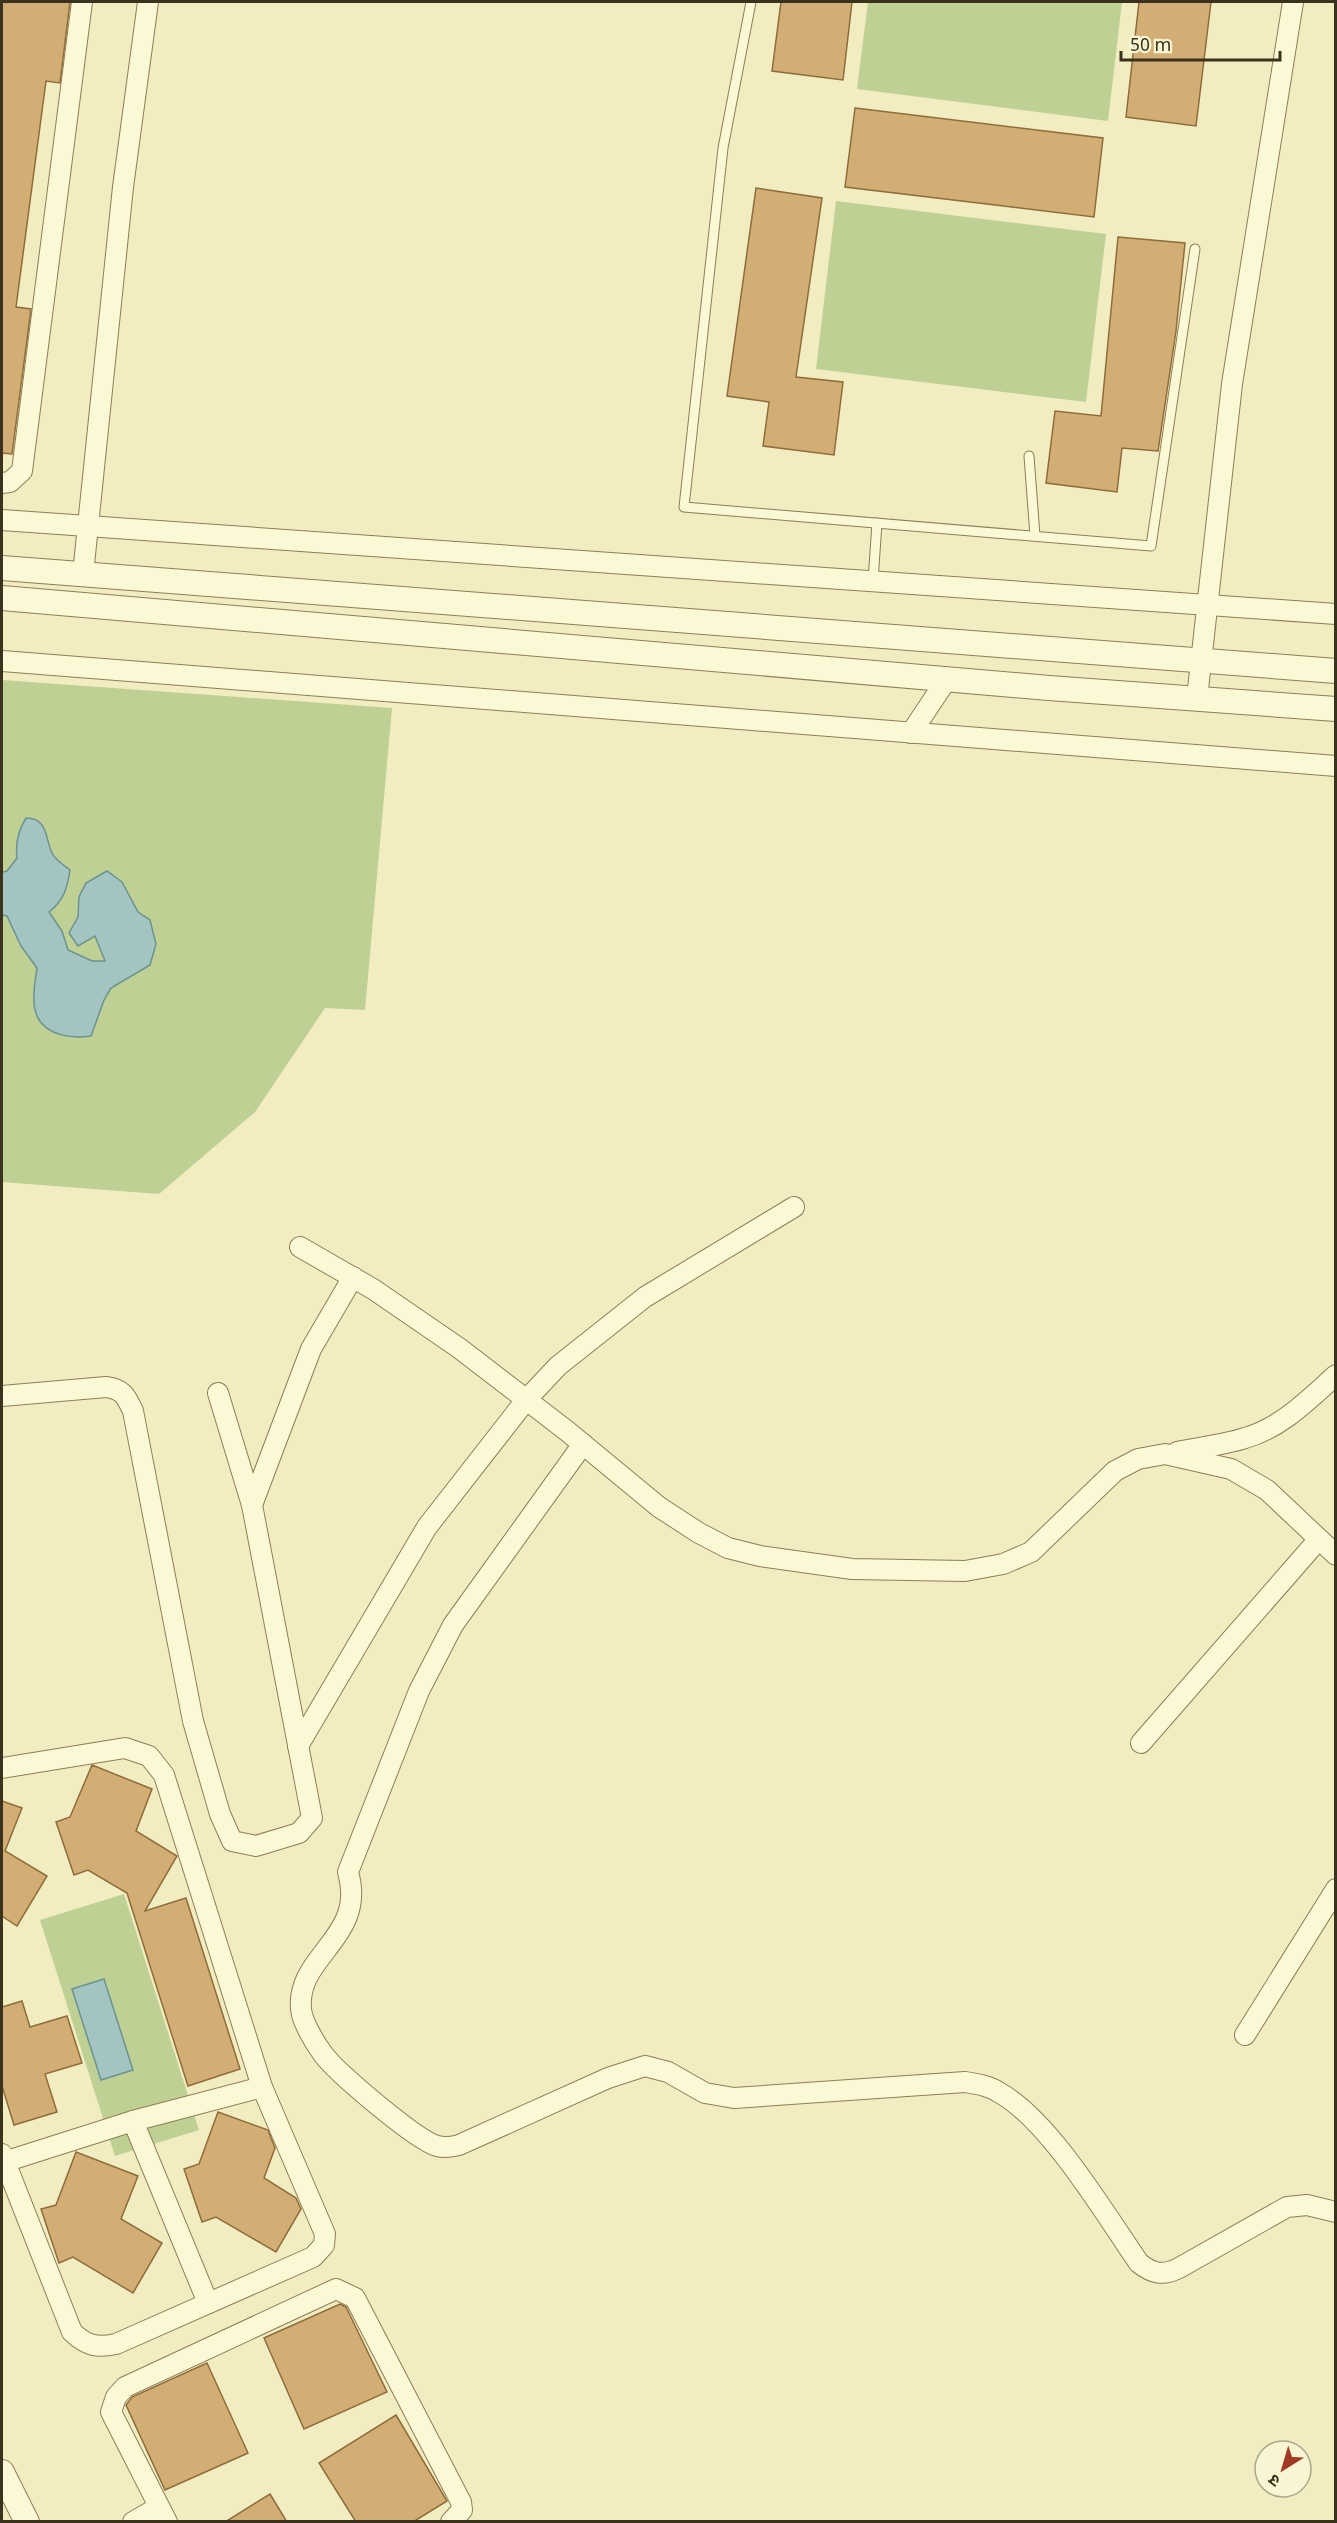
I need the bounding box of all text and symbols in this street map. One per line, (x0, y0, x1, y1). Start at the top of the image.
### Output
scale bar (1121, 24, 1280, 62)
text: 50 m (1130, 35, 1171, 58)
north arrow (1253, 2439, 1313, 2499)
text: उ (1265, 2467, 1286, 2490)

